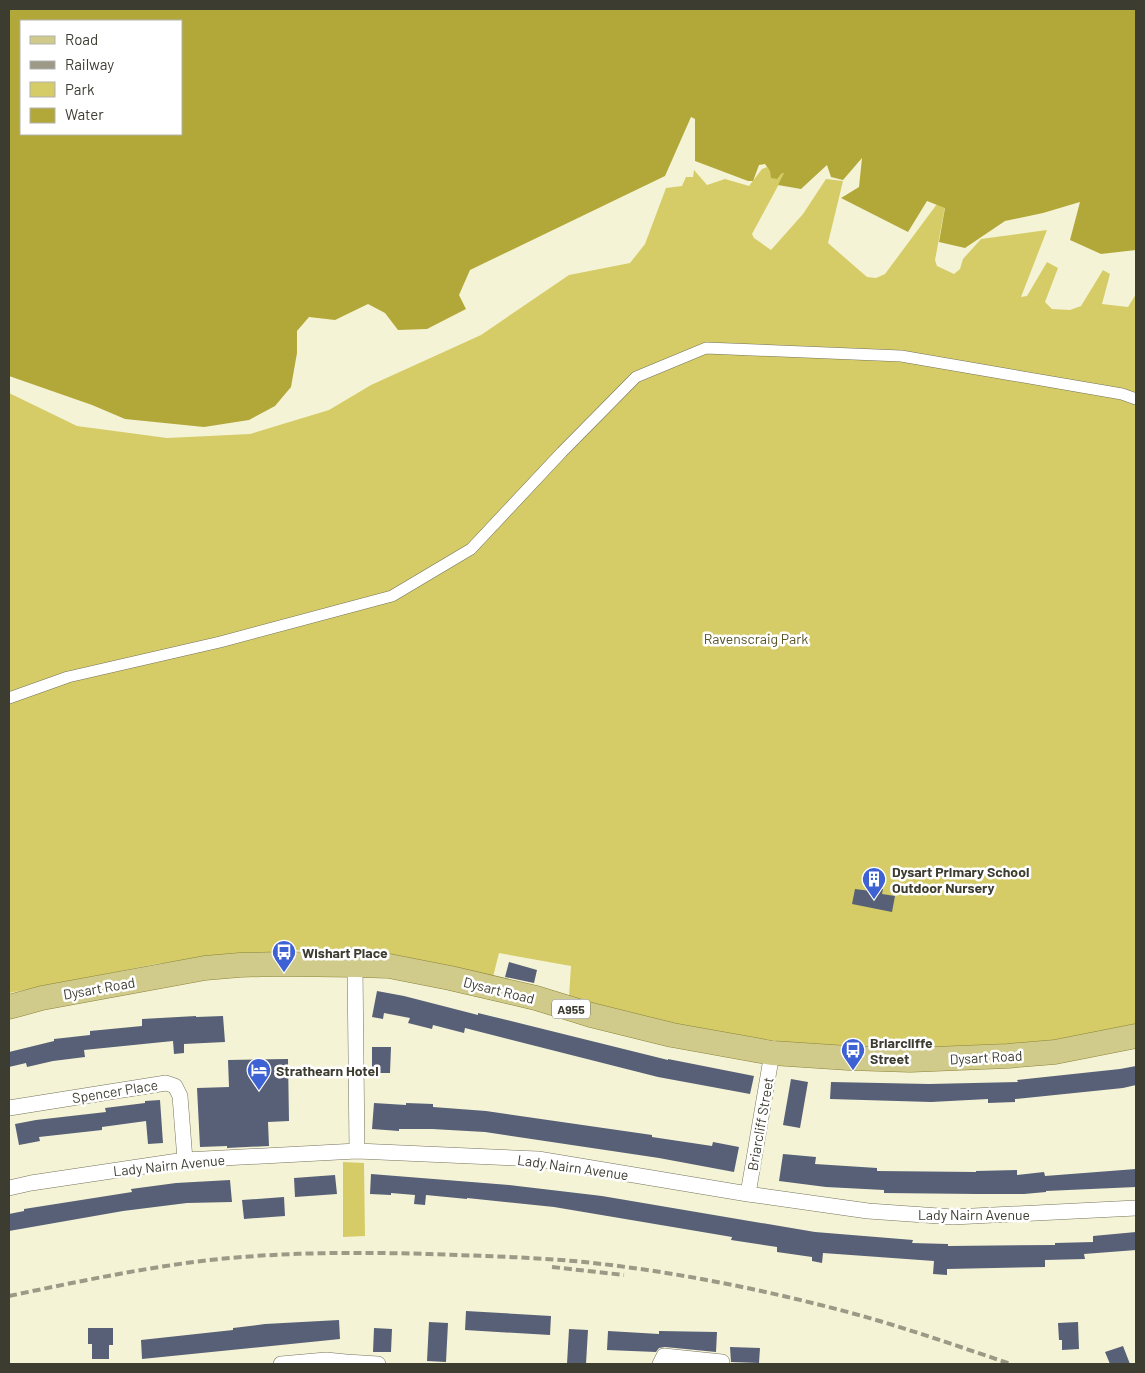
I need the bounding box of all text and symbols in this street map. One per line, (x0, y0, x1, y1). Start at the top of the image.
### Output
legend (20, 20, 182, 135)
text: Road (65, 30, 98, 48)
text: Railway (65, 55, 114, 73)
text: Park (65, 80, 95, 98)
text: Water (65, 105, 104, 123)
park label: Ravenscraig Park (704, 630, 808, 647)
place label: Dysart Primary School Outdoor Nursery (892, 863, 1029, 896)
building icon: Dysart Primary School Outdoor Nursery (861, 866, 887, 900)
bus stop icon: Wishart Place (271, 939, 297, 973)
place label: Wishart Place (302, 944, 388, 961)
street label: Dysart Road (62, 973, 136, 1003)
street label: Dysart Road (462, 973, 536, 1007)
road number: A955 (552, 1000, 590, 1019)
place label: Briarcliffe Street (870, 1034, 933, 1067)
bus stop icon: Briarcliffe Street (840, 1037, 866, 1071)
street label: Dysart Road (949, 1047, 1023, 1067)
hotel icon: Strathearn Hotel (246, 1057, 272, 1091)
place label: Strathearn Hotel (276, 1062, 379, 1079)
street label: Spencer Place (71, 1076, 159, 1106)
street label: Briarcliff Street (743, 1076, 777, 1172)
street label: Lady Nairn Avenue (112, 1151, 226, 1179)
street label: Lady Nairn Avenue (516, 1151, 630, 1183)
street label: Lady Nairn Avenue (918, 1206, 1030, 1223)

